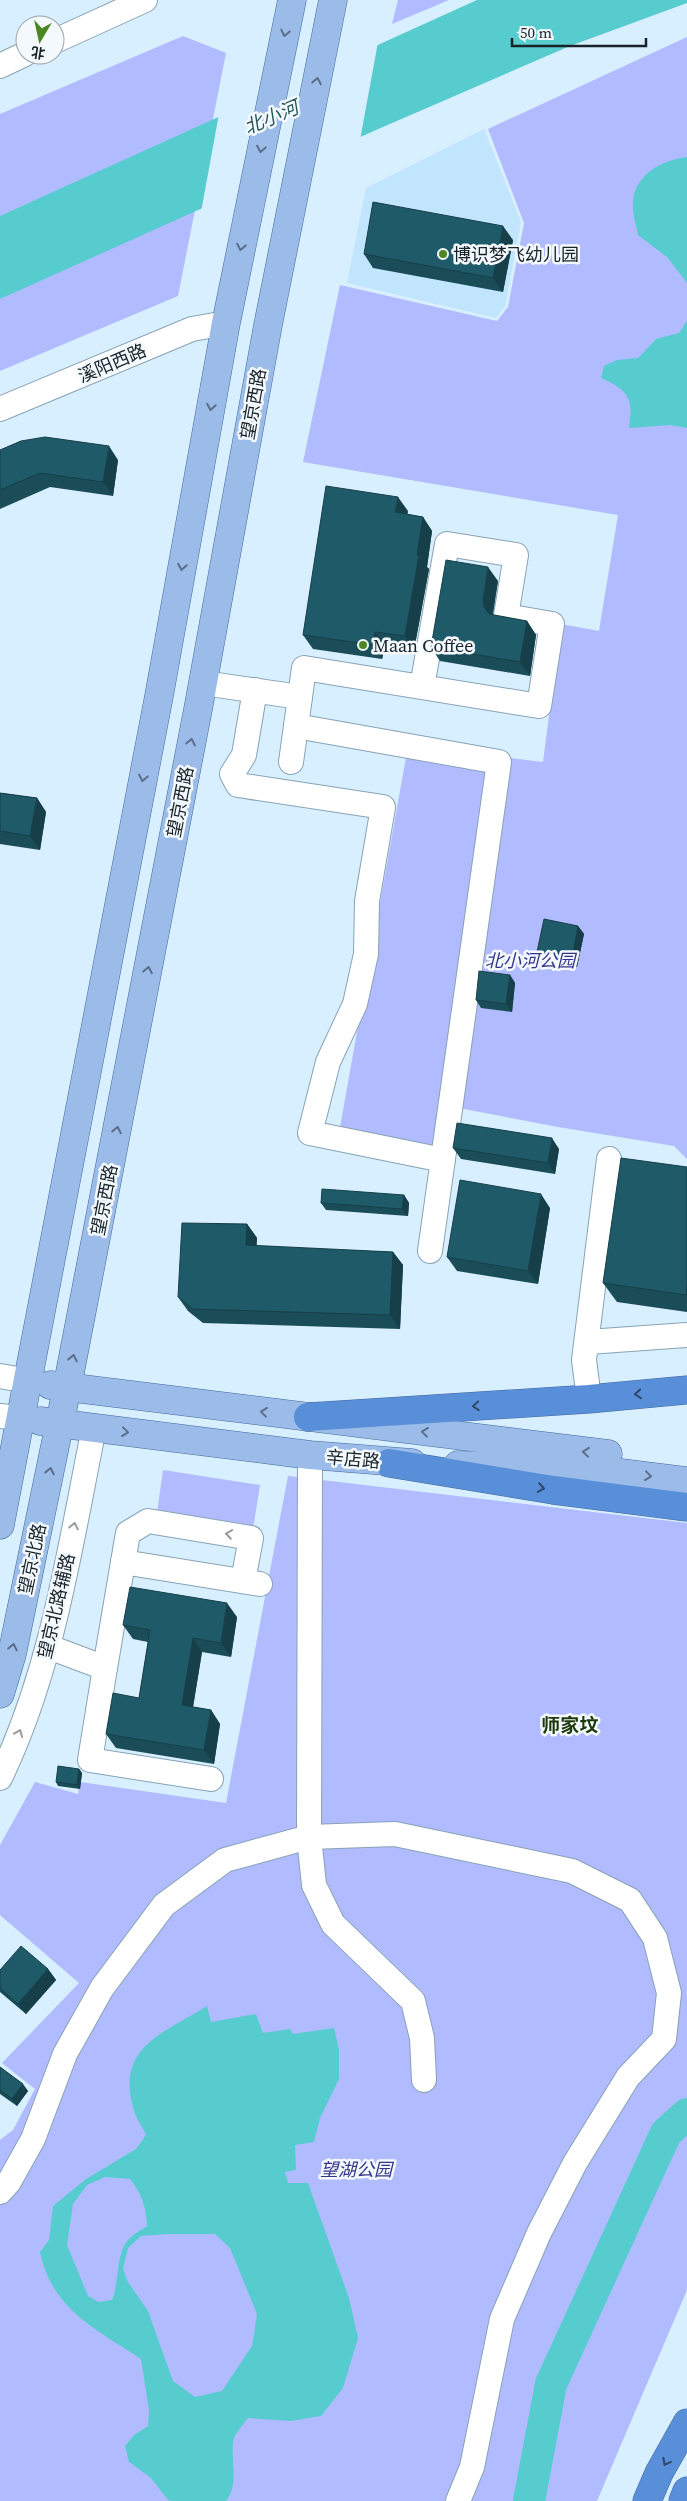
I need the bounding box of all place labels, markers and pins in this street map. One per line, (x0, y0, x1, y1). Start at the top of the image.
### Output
place label: 博识梦飞幼儿园 (453, 242, 579, 267)
marker: 博识梦飞幼儿园 (437, 248, 449, 260)
place label: Maan Coffee (373, 633, 473, 658)
marker: Maan Coffee (357, 639, 369, 651)

